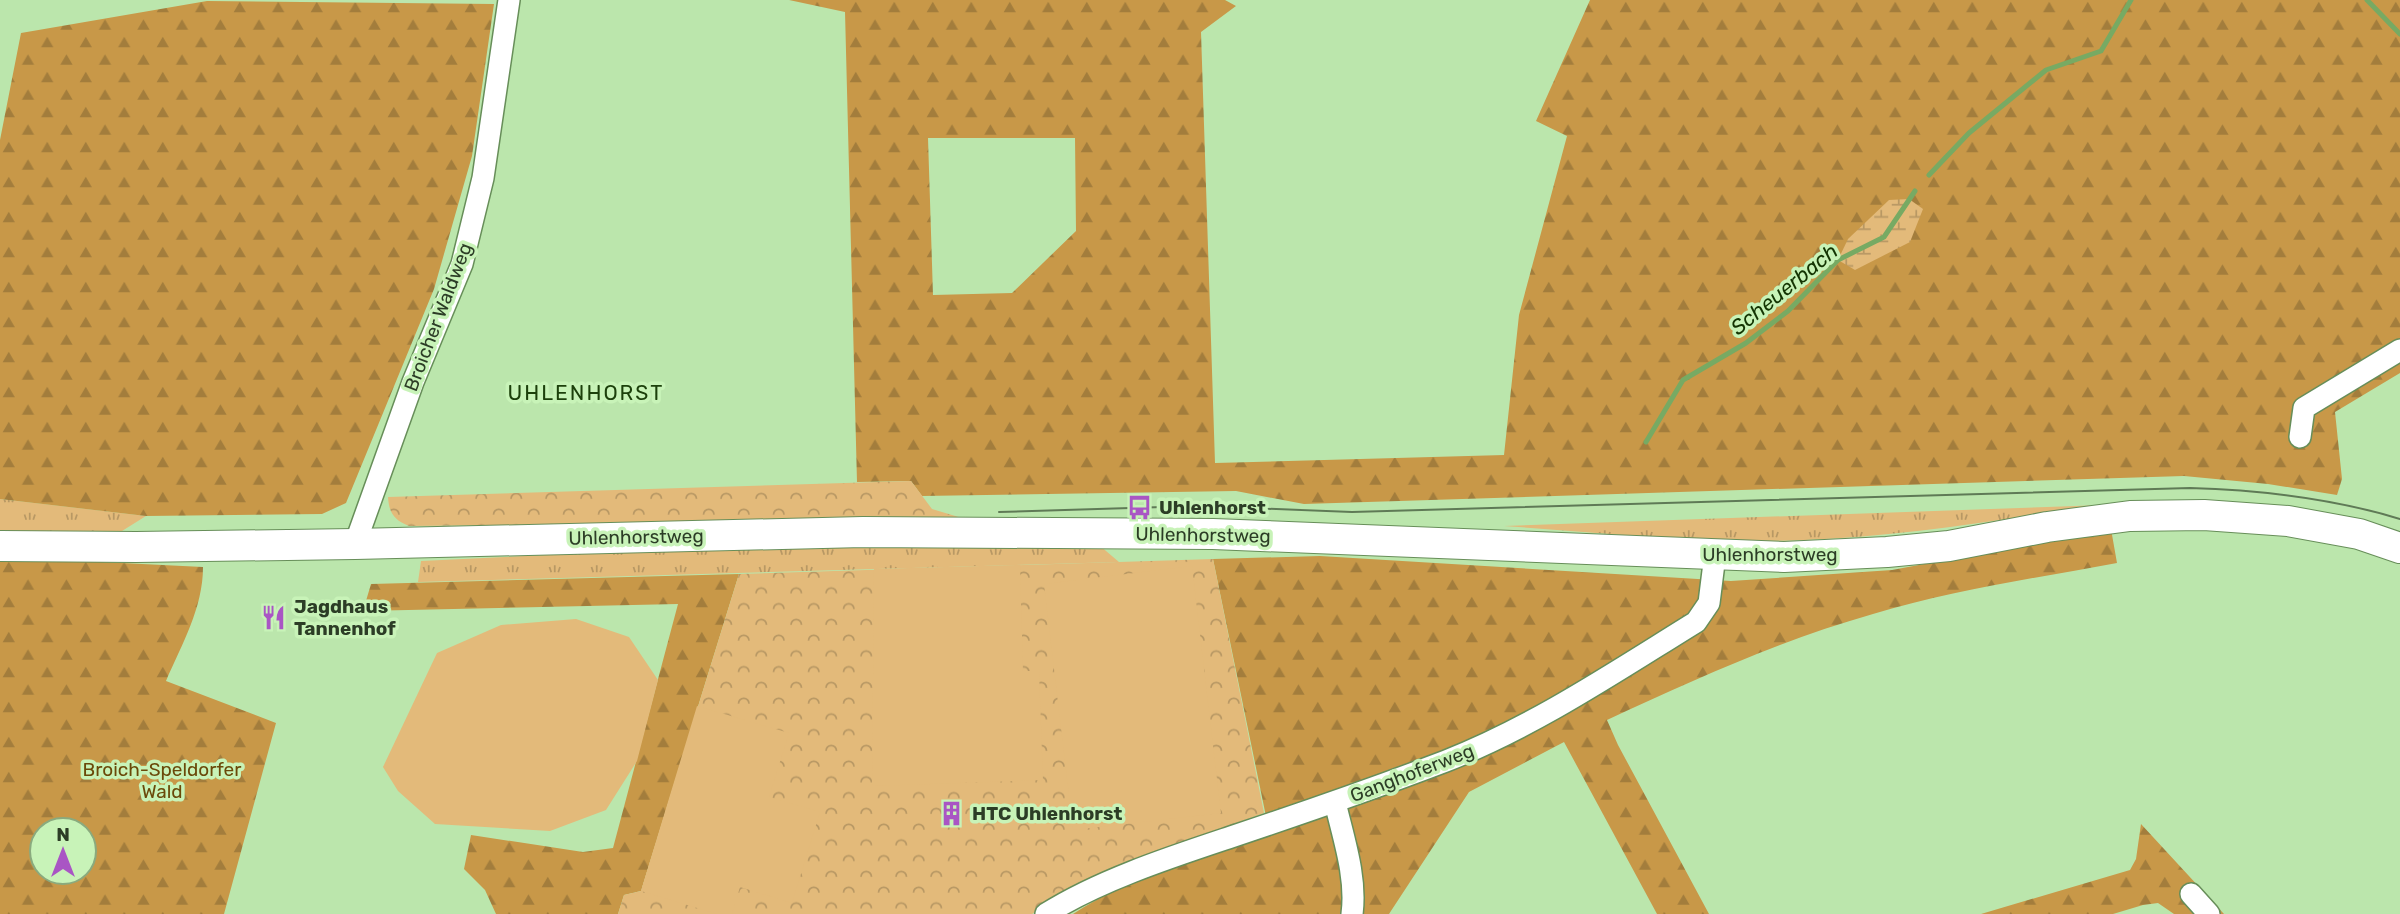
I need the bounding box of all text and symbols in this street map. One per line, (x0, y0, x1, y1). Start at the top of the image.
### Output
water label: Scheuerbach (1725, 238, 1843, 340)
street label: Broicher Waldweg (399, 239, 477, 395)
district label: UHLENHORST (508, 380, 664, 405)
bus stop icon: Uhlenhorst (1125, 493, 1153, 521)
place label: Uhlenhorst (1159, 496, 1266, 519)
street label: Uhlenhorstweg (1135, 522, 1271, 548)
street label: Uhlenhorstweg (568, 524, 704, 550)
street label: Uhlenhorstweg (1702, 543, 1838, 566)
place label: Jagdhaus Tannenhof (294, 595, 396, 640)
restaurant icon: Jagdhaus Tannenhof (260, 603, 288, 631)
street label: Ganghoferweg (1347, 739, 1477, 807)
park label: Broich-Speldorfer Wald (83, 758, 242, 803)
building icon: HTC Uhlenhorst (938, 799, 966, 827)
place label: HTC Uhlenhorst (972, 802, 1122, 825)
north arrow (28, 816, 98, 886)
text: N (56, 823, 70, 846)

